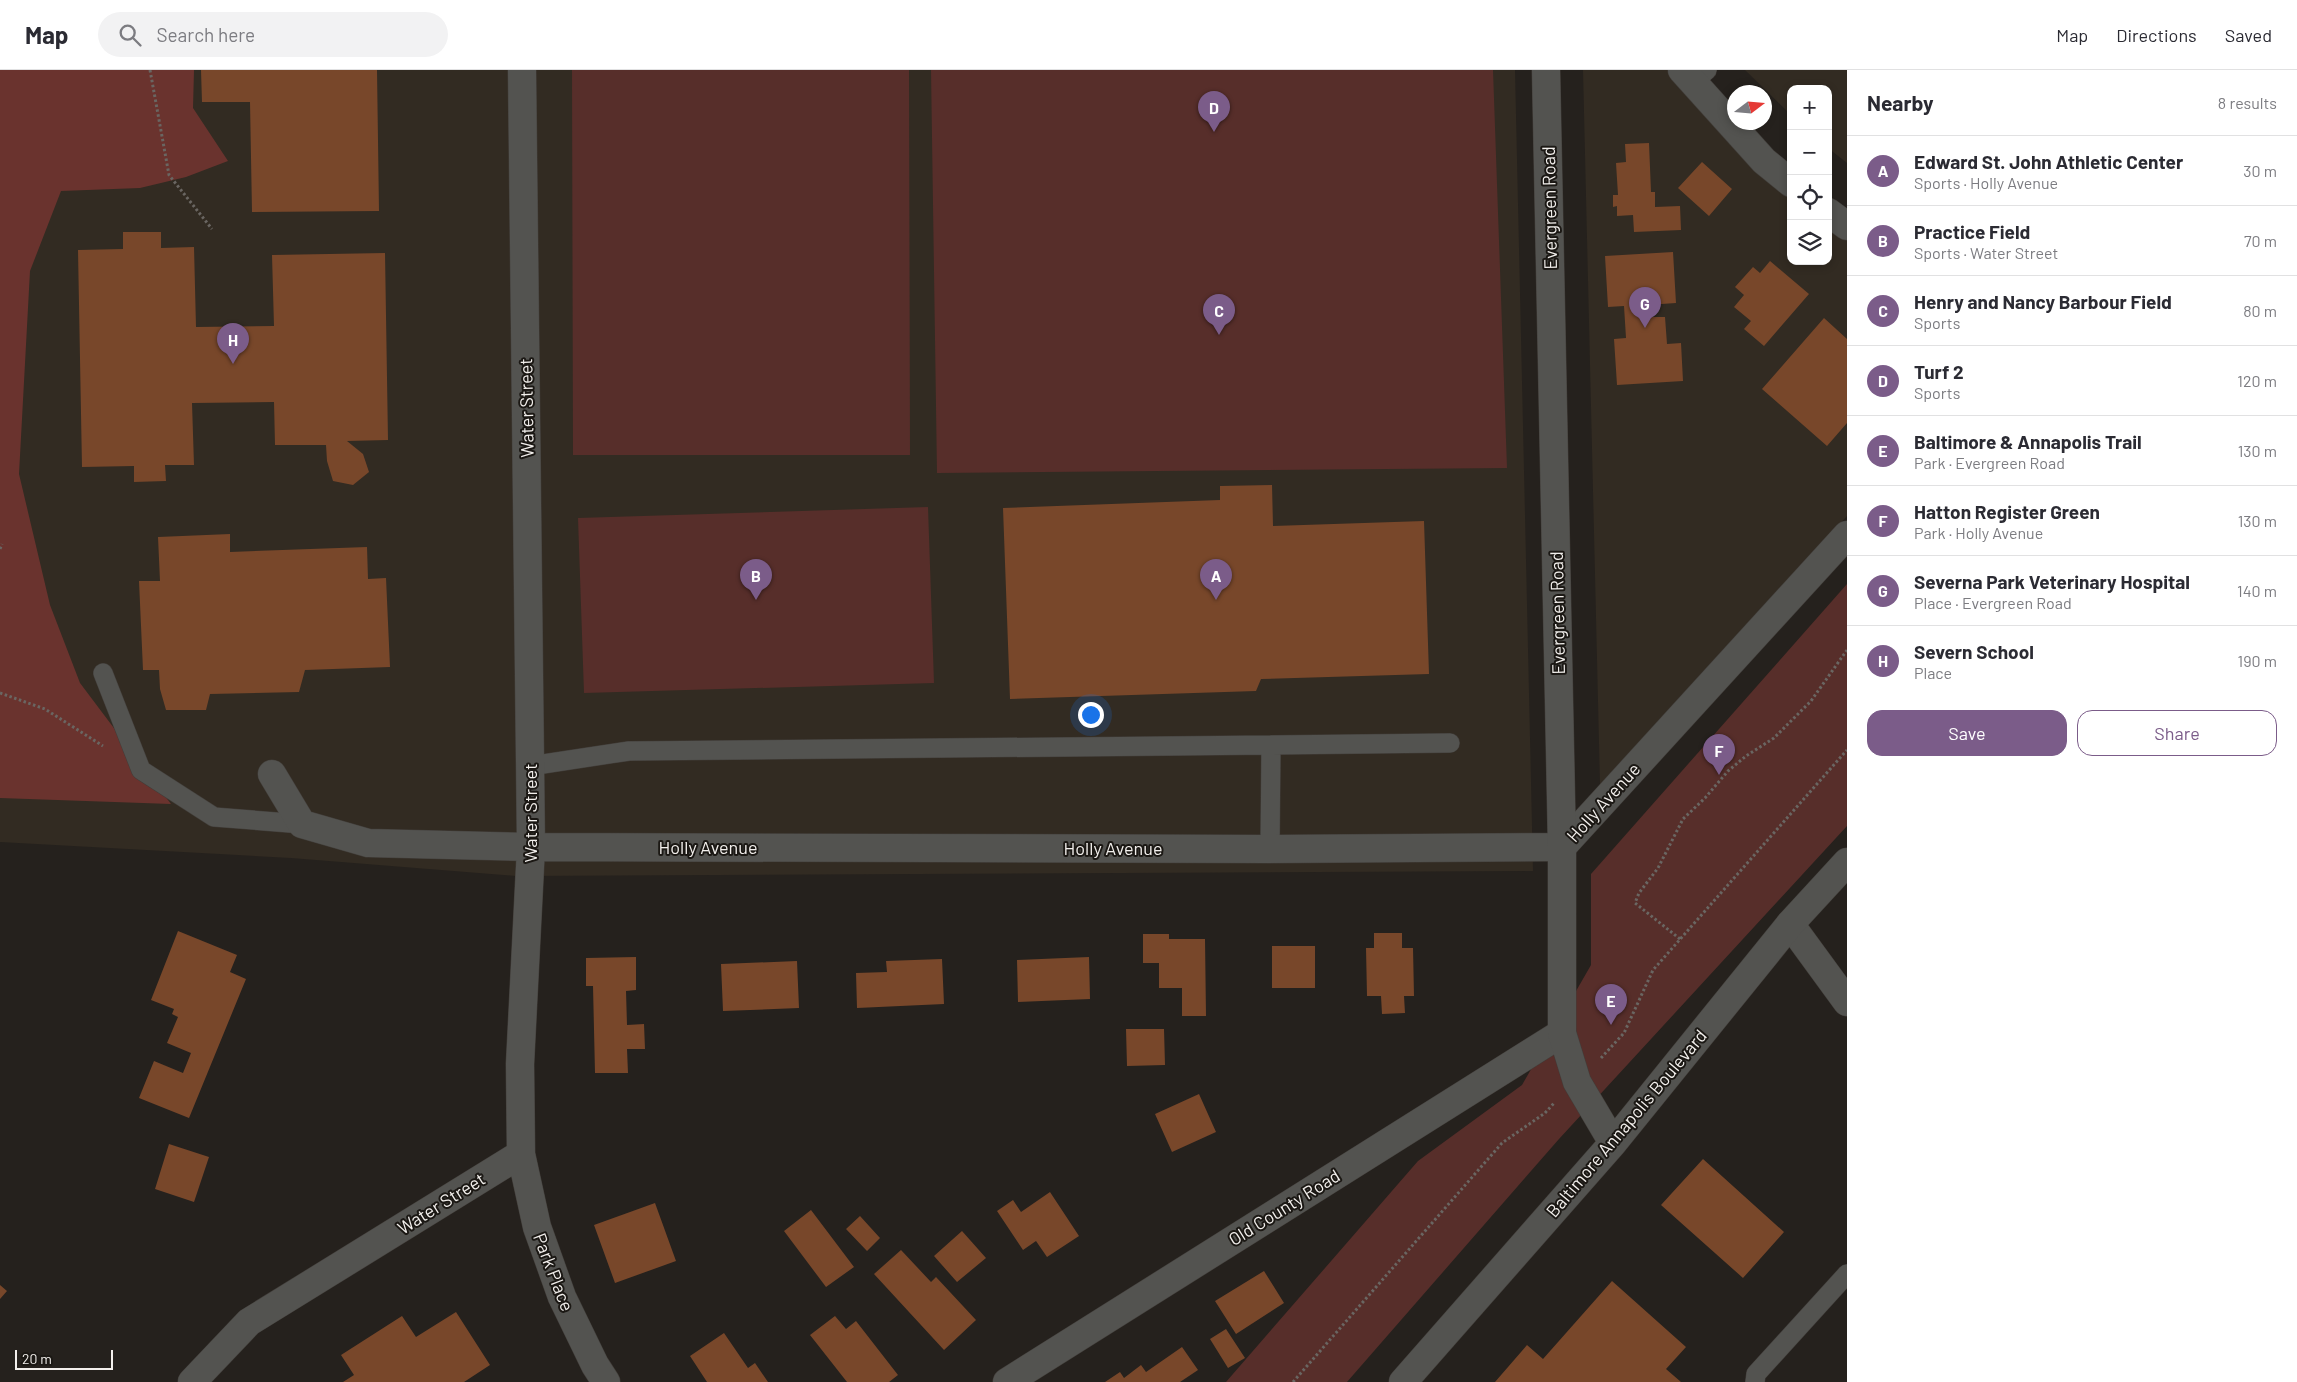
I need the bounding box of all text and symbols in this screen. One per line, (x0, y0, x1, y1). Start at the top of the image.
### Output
search box (98, 12, 448, 57)
text: Map (25, 20, 68, 49)
icon: search (116, 21, 144, 49)
text: Search here (156, 23, 255, 46)
text: Map (2056, 24, 2088, 46)
text: Directions (2116, 24, 2197, 46)
text: Saved (2225, 24, 2272, 46)
north arrow (1727, 85, 1772, 130)
map controls (1787, 85, 1832, 265)
button: + (1787, 85, 1832, 130)
text: Nearby (1867, 90, 1933, 115)
pin: D (1198, 91, 1230, 132)
text: 8 results (2218, 93, 2277, 112)
button: − (1787, 130, 1832, 175)
street label: Evergreen Road (1537, 146, 1561, 270)
text: Edward St. John Athletic Center (1914, 150, 2183, 173)
text: A (1878, 161, 1888, 180)
text: 30 m (2243, 161, 2277, 180)
text: Sports · Holly Avenue (1914, 173, 2058, 192)
button: locate (1787, 175, 1832, 220)
button: layers (1787, 220, 1832, 265)
text: Practice Field (1914, 220, 2030, 243)
text: B (1878, 231, 1888, 250)
text: 70 m (2244, 231, 2277, 250)
text: Sports · Water Street (1914, 243, 2058, 262)
pin: G (1629, 287, 1661, 328)
text: Henry and Nancy Barbour Field (1914, 290, 2172, 313)
pin: C (1203, 294, 1235, 335)
text: C (1878, 301, 1888, 320)
text: 80 m (2243, 301, 2277, 320)
text: Sports (1914, 313, 1960, 332)
pin: H (217, 323, 249, 364)
street label: Water Street (514, 358, 538, 458)
text: Turf 2 (1914, 360, 1964, 383)
text: D (1878, 371, 1888, 390)
text: 120 m (2237, 371, 2277, 390)
text: Sports (1914, 383, 1960, 402)
text: Baltimore & Annapolis Trail (1914, 430, 2142, 453)
text: E (1878, 441, 1888, 460)
text: 130 m (2238, 441, 2277, 460)
text: Park · Evergreen Road (1914, 453, 2065, 472)
text: Hatton Register Green (1914, 500, 2100, 523)
text: F (1879, 511, 1887, 530)
text: 130 m (2238, 511, 2277, 530)
text: Park · Holly Avenue (1914, 523, 2043, 542)
street label: Evergreen Road (1545, 551, 1569, 675)
pin: B (740, 559, 772, 600)
pin: A (1200, 559, 1232, 600)
text: Severna Park Veterinary Hospital (1914, 570, 2190, 593)
text: G (1878, 581, 1888, 600)
text: 140 m (2237, 581, 2277, 600)
text: Place · Evergreen Road (1914, 593, 2072, 612)
text: Severn School (1914, 640, 2034, 663)
text: H (1878, 651, 1888, 670)
text: 190 m (2238, 651, 2277, 670)
text: Place (1914, 663, 1952, 682)
your location (1078, 702, 1104, 728)
button: Save (1867, 710, 2067, 756)
button: Share (2077, 710, 2277, 756)
pin: F (1703, 734, 1735, 775)
street label: Holly Avenue (1562, 758, 1644, 846)
street label: Water Street (519, 763, 541, 863)
street label: Holly Avenue (659, 836, 757, 858)
street label: Holly Avenue (1064, 837, 1162, 859)
pin: E (1595, 984, 1627, 1025)
street label: Baltimore Annapolis Boulevard (1541, 1025, 1711, 1221)
street label: Old County Road (1224, 1164, 1344, 1250)
street label: Water Street (393, 1167, 489, 1239)
street label: Park Place (529, 1230, 579, 1314)
scale bar (15, 1347, 112, 1370)
text: 20 m (22, 1350, 52, 1367)

